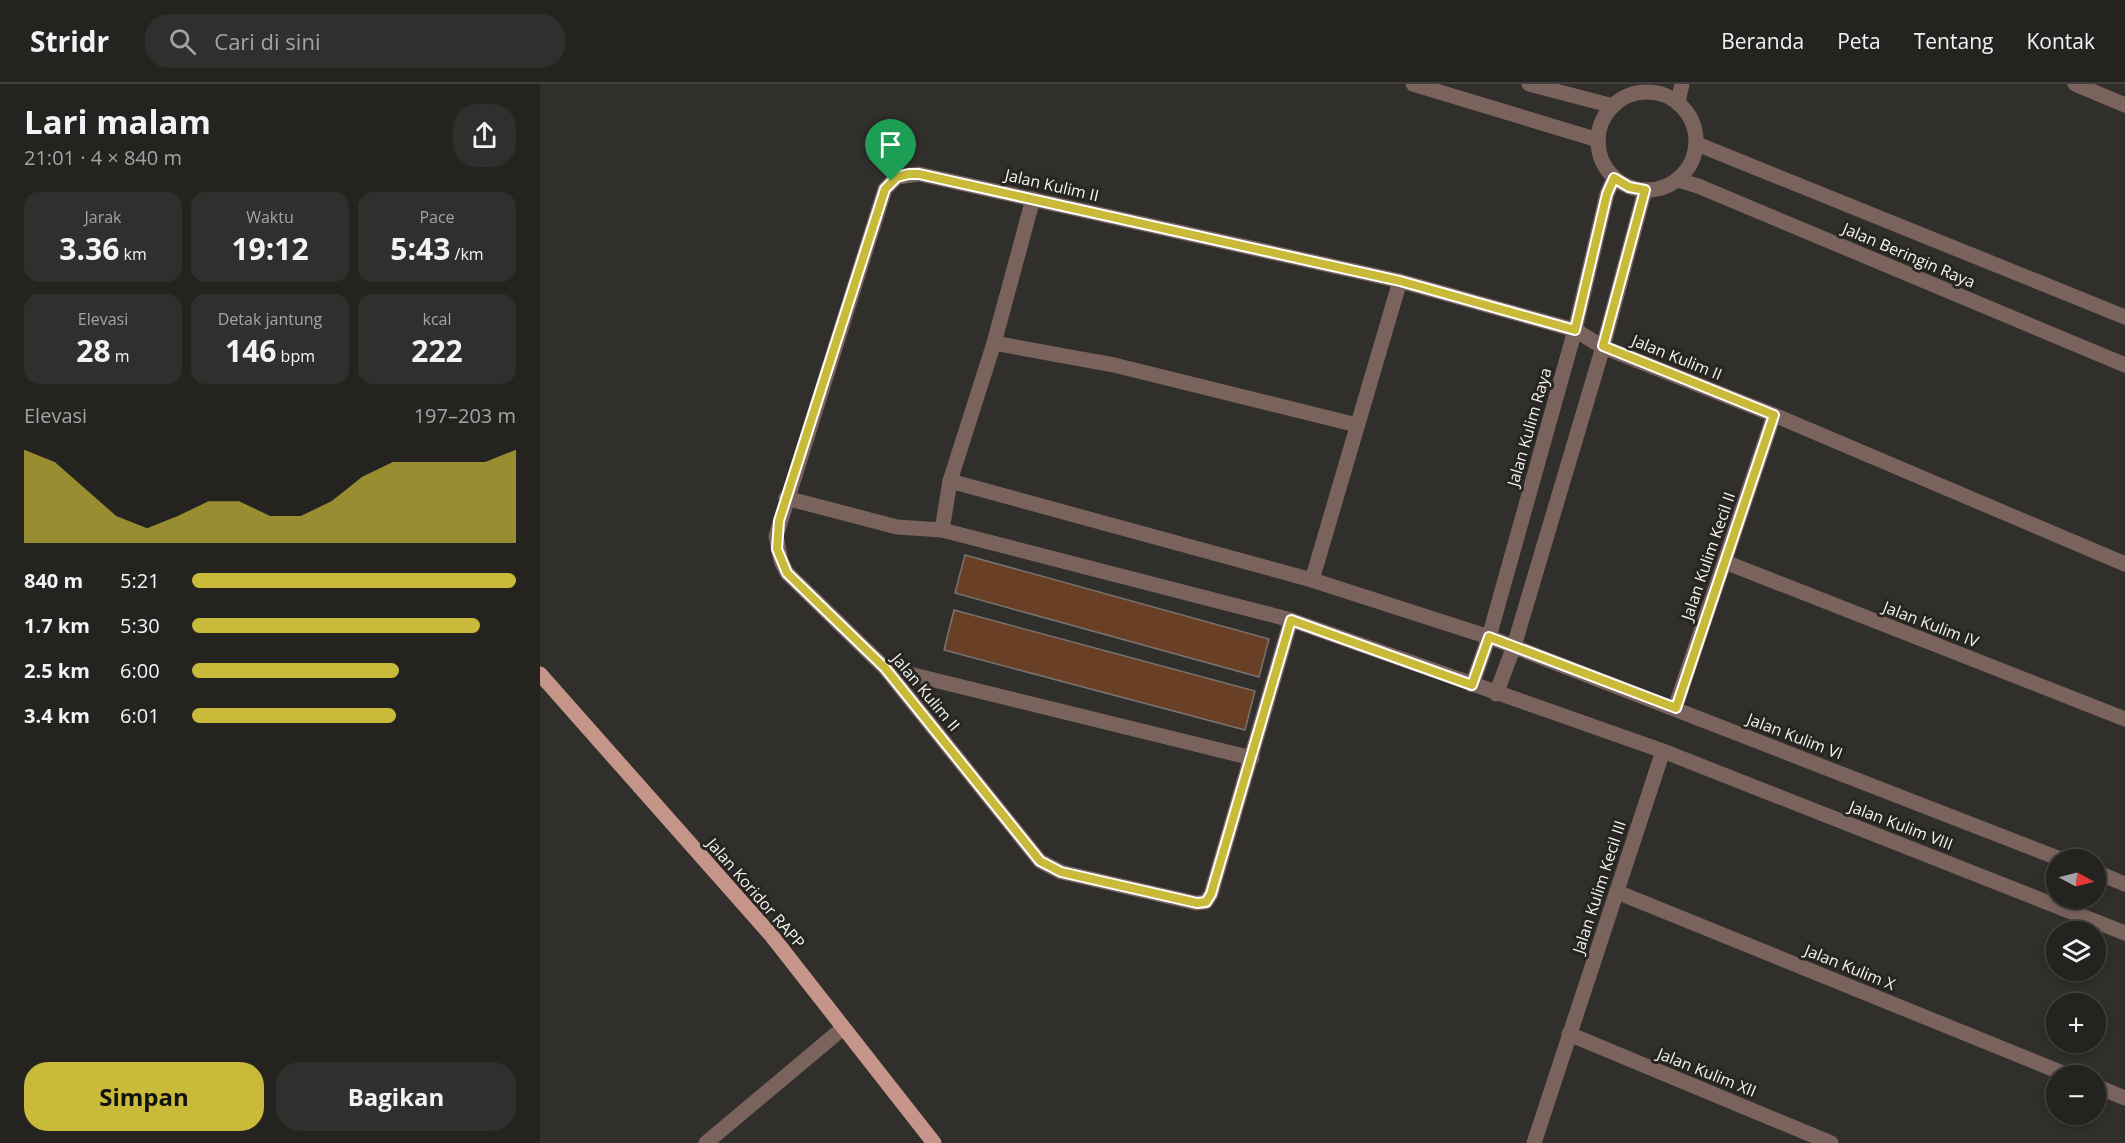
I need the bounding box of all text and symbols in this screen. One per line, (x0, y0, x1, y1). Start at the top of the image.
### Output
search box (145, 14, 565, 68)
text: Stridr (30, 22, 109, 60)
icon: search (166, 25, 199, 58)
text: Cari di sini (214, 26, 320, 56)
text: Beranda (1721, 27, 1804, 55)
text: Peta (1837, 27, 1881, 55)
text: Tentang (1914, 27, 1993, 55)
text: Kontak (2026, 27, 2095, 55)
text: Lari malam (24, 99, 211, 144)
button: share (453, 104, 516, 167)
pin (865, 119, 916, 181)
icon: arrive (874, 128, 907, 161)
text: 21:01 · 4 × 840 m (24, 144, 182, 171)
street label: Jalan Kulim II (1001, 163, 1101, 206)
text: Jarak (84, 206, 122, 228)
text: Waktu (246, 206, 294, 228)
text: Pace (419, 206, 455, 228)
street label: Jalan Beringin Raya (1837, 216, 1979, 293)
text: 3.36 (59, 228, 119, 269)
text: 19:12 (231, 228, 309, 269)
text: 5:43 (390, 228, 450, 269)
text: km (119, 243, 147, 265)
text: /km (450, 243, 484, 265)
text: Elevasi (78, 308, 128, 330)
text: Detak jantung (218, 308, 322, 330)
text: kcal (423, 308, 452, 330)
street label: Jalan Kulim II (1627, 328, 1725, 385)
text: 28 (76, 330, 111, 371)
text: 146 (225, 330, 276, 371)
text: 222 (411, 330, 463, 371)
text: m (111, 345, 130, 367)
text: bpm (276, 345, 315, 367)
street label: Jalan Kulim Raya (1501, 365, 1556, 491)
text: Elevasi (24, 402, 87, 429)
text: 197–203 m (414, 402, 516, 429)
street label: Jalan Kulim Kecil II (1675, 489, 1740, 625)
text: 840 m (24, 567, 83, 594)
text: 5:21 (120, 567, 160, 594)
street label: Jalan Kulim IV (1878, 595, 1982, 652)
text: 1.7 km (24, 612, 90, 639)
text: 5:30 (120, 612, 160, 639)
street label: Jalan Kulim II (886, 647, 965, 736)
text: 2.5 km (24, 657, 90, 684)
text: 6:00 (120, 657, 160, 684)
text: 3.4 km (24, 702, 90, 729)
text: 6:01 (120, 702, 160, 729)
street label: Jalan Kulim VI (1742, 707, 1846, 764)
street label: Jalan Kulim VIII (1844, 794, 1956, 855)
street label: Jalan Kulim Kecil III (1566, 818, 1631, 958)
street label: Jalan Koridor RAPP (701, 832, 810, 953)
north arrow (2046, 849, 2106, 909)
map controls (2046, 849, 2106, 1125)
button: layers (2046, 921, 2106, 981)
street label: Jalan Kulim X (1800, 938, 1899, 995)
button: + (2046, 993, 2106, 1053)
street label: Jalan Kulim XII (1652, 1041, 1760, 1102)
button: Simpan (24, 1062, 264, 1131)
button: Bagikan (276, 1062, 516, 1131)
button: − (2046, 1065, 2106, 1125)

